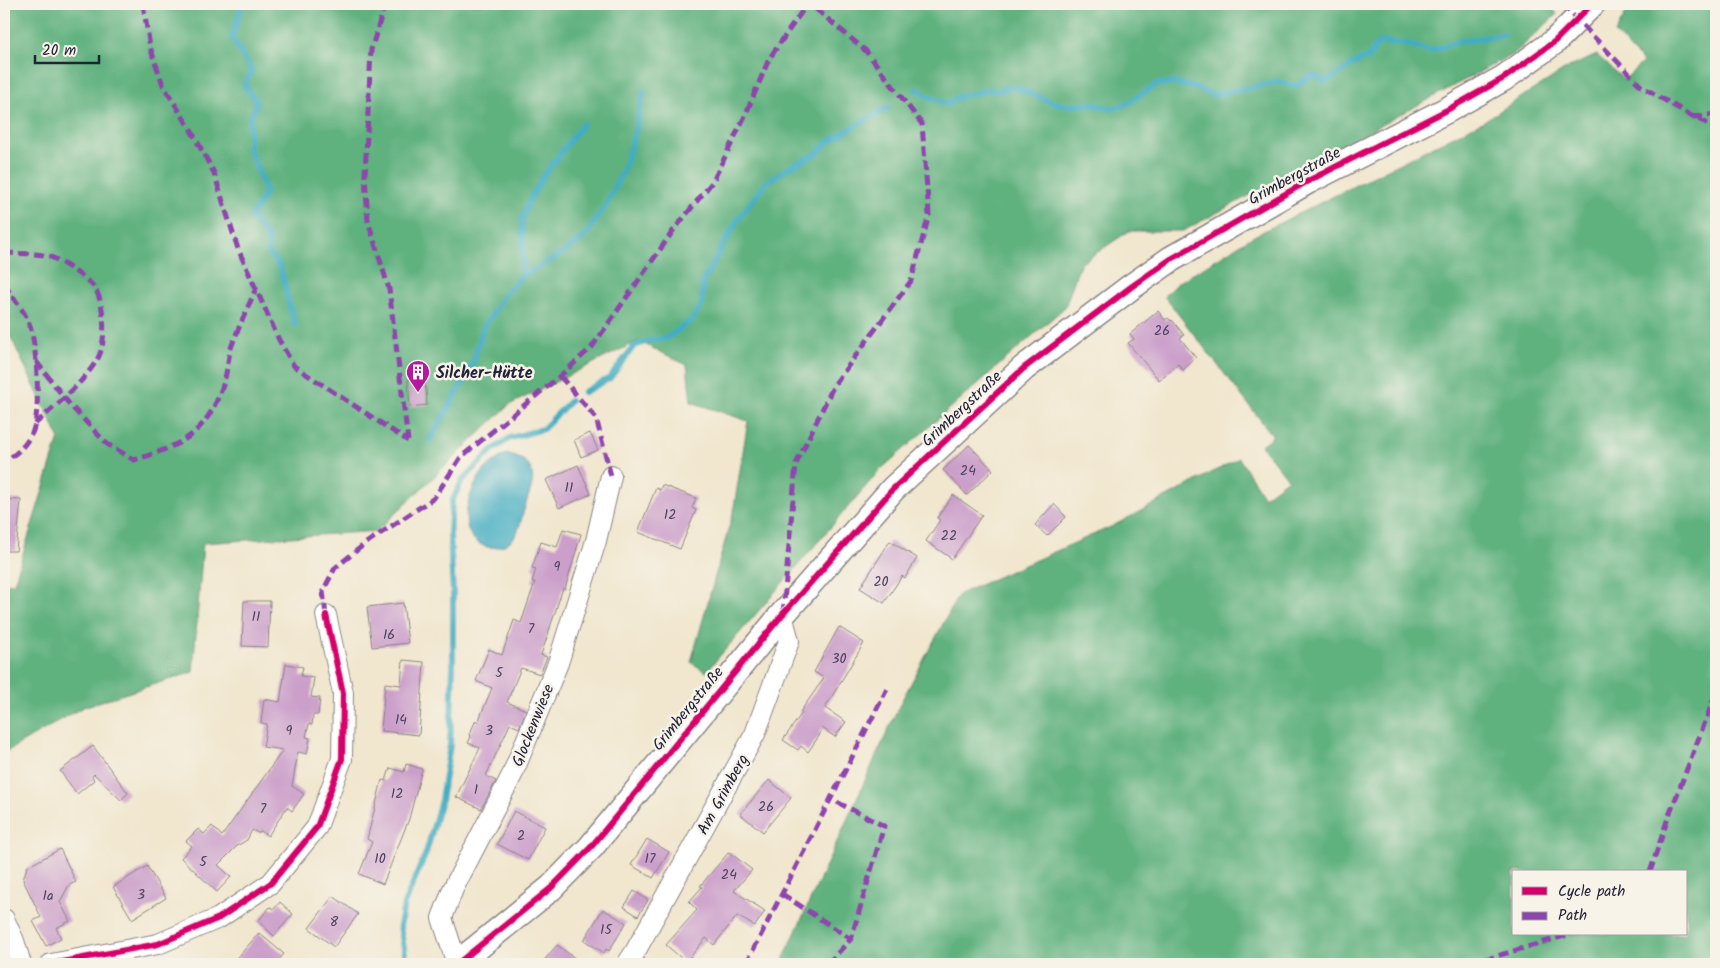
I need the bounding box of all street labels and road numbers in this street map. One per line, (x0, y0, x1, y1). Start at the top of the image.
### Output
street label: Grimbergstraße (1244, 141, 1346, 212)
street label: Grimbergstraße (916, 365, 1008, 453)
street label: Grimbergstraße (646, 661, 730, 757)
street label: Glockenwiese (505, 681, 561, 771)
street label: Am Grimberg (691, 750, 756, 840)

